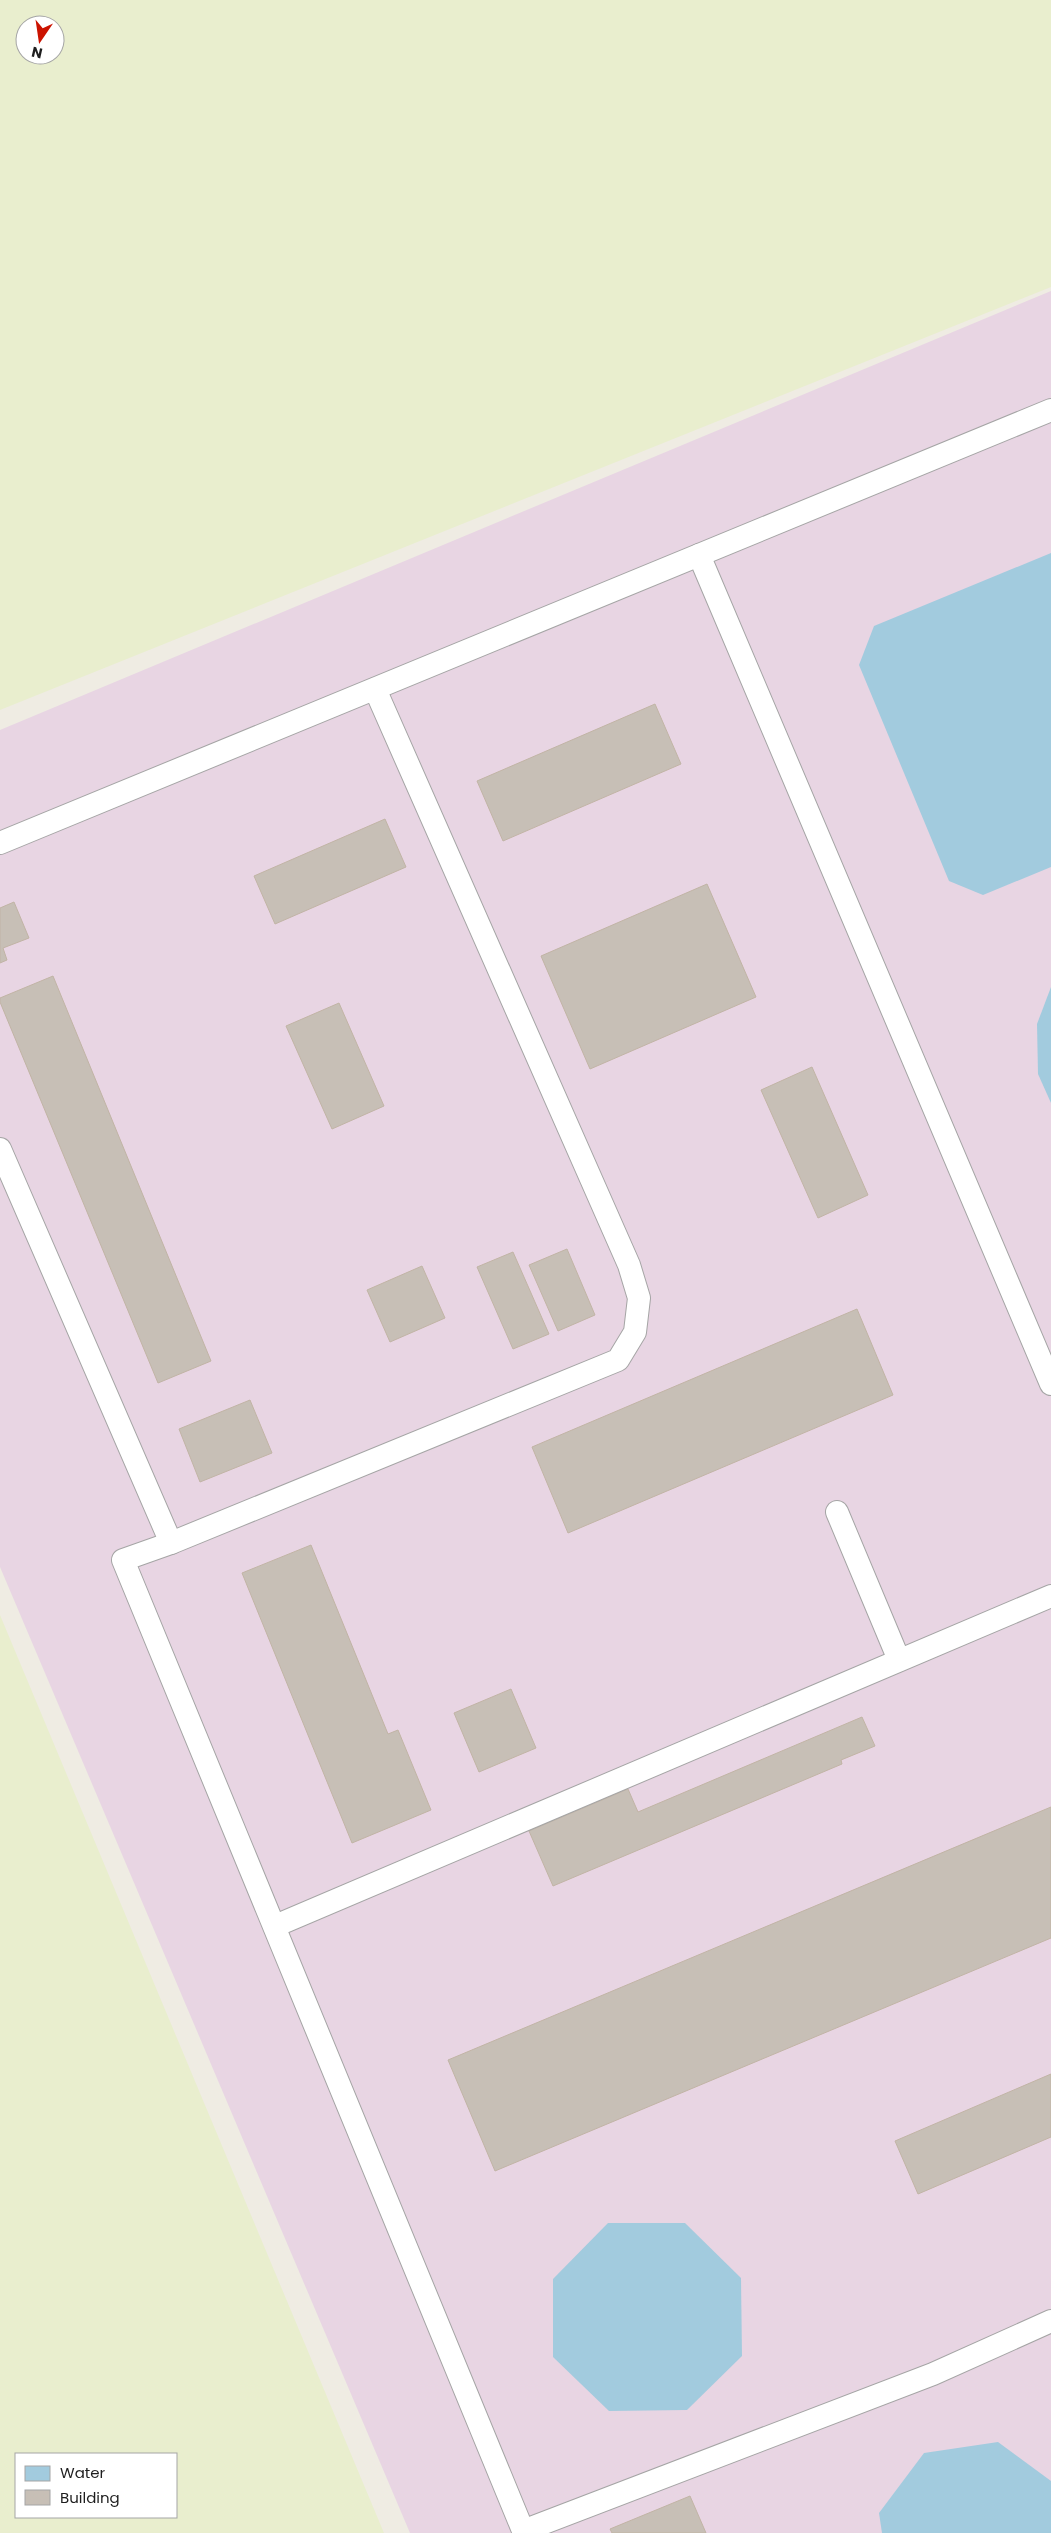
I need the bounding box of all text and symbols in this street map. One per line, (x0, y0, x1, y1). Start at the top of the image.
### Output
north arrow (15, 15, 65, 65)
text: N (30, 42, 44, 64)
legend (15, 2453, 178, 2518)
text: Water (60, 2462, 106, 2483)
text: Building (60, 2487, 120, 2508)

